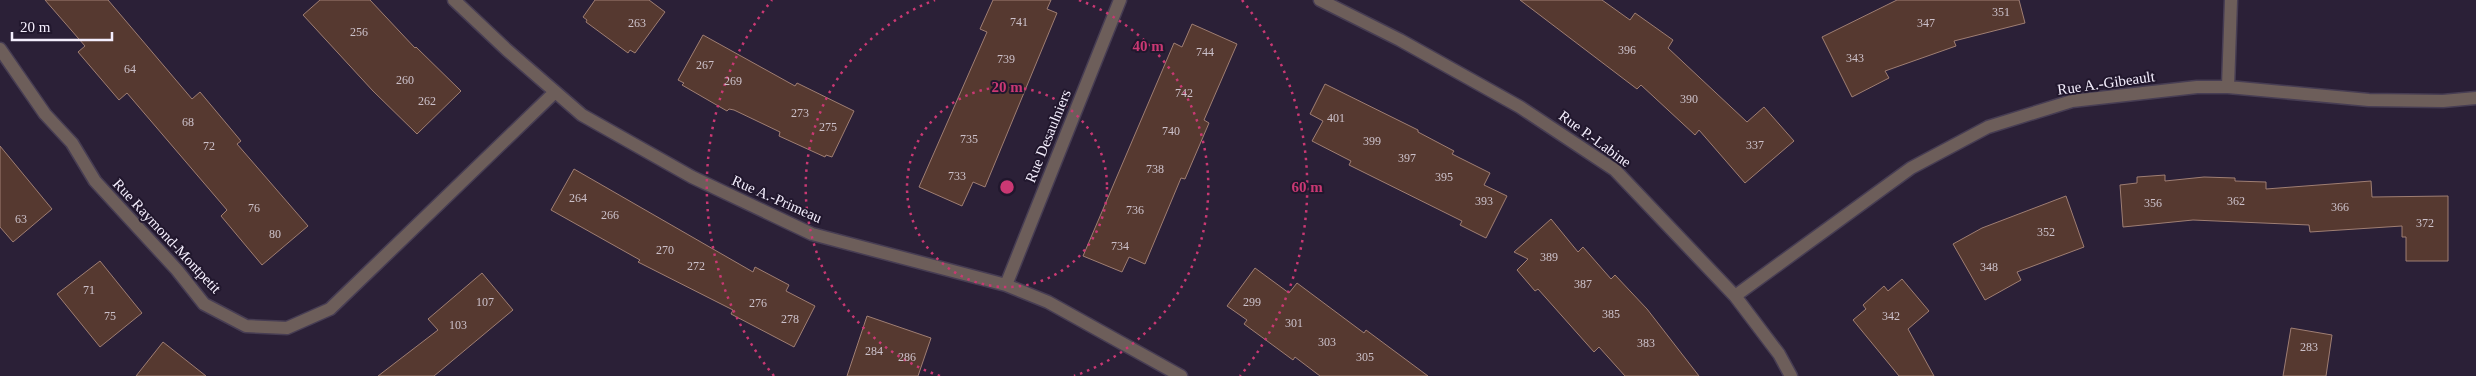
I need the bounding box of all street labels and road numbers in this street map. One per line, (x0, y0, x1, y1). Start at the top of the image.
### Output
street label: Rue A.-Gibeault (2056, 68, 2157, 98)
street label: Rue Desaulniers (1022, 87, 1074, 185)
street label: Rue P.-Labine (1556, 108, 1634, 171)
street label: Rue A.-Primeau (730, 172, 825, 226)
street label: Rue Raymond-Montpetit (110, 176, 225, 297)

